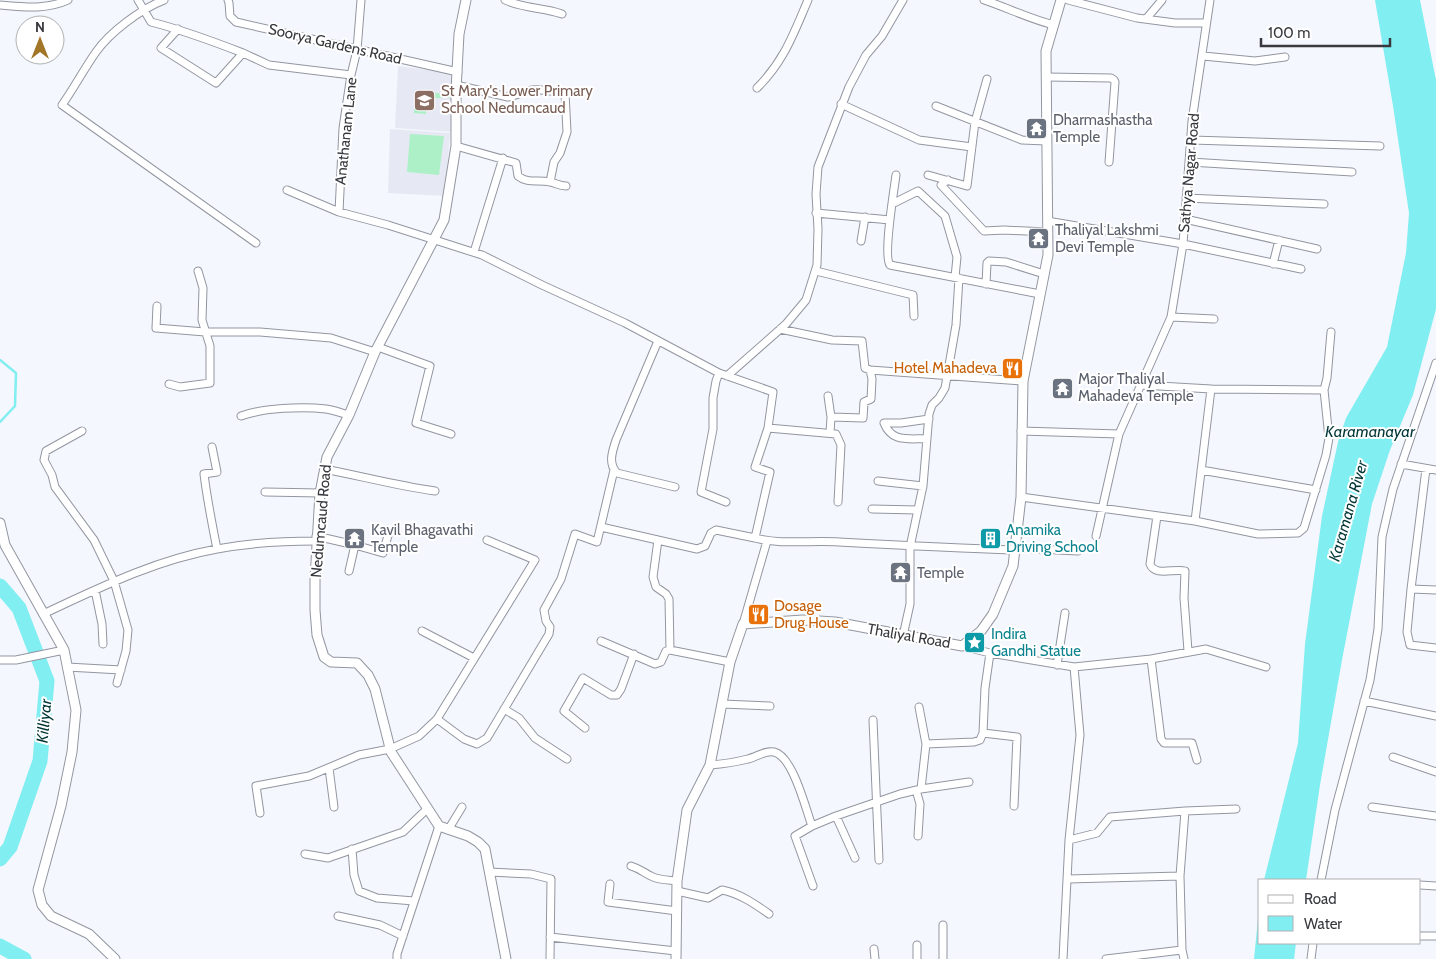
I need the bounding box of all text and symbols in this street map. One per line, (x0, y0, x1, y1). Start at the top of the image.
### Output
north arrow (15, 15, 65, 65)
scale bar (1261, 15, 1390, 47)
text: N (35, 18, 45, 36)
street label: Soorya Gardens Road (267, 20, 403, 68)
text: 100 m (1268, 24, 1310, 42)
street label: Anathanam Lane (331, 76, 361, 186)
place label: St Mary's Lower Primary School Nedumcaud (441, 82, 593, 117)
school or university icon: St Mary's Lower Primary School Nedumcaud (413, 88, 437, 112)
place label: Dharmashastha Temple (1053, 111, 1153, 146)
street label: Sathya Nagar Road (1175, 113, 1203, 233)
temple icon: Dharmashastha Temple (1025, 117, 1049, 141)
place label: Thaliyal Lakshmi Devi Temple (1055, 221, 1159, 256)
temple icon: Thaliyal Lakshmi Devi Temple (1027, 227, 1051, 251)
restaurant icon: Hotel Mahadeva (1001, 356, 1025, 380)
place label: Hotel Mahadeva (894, 359, 998, 377)
place label: Major Thaliyal Mahadeva Temple (1078, 370, 1194, 405)
temple icon: Major Thaliyal Mahadeva Temple (1050, 376, 1074, 400)
water label: Karamanayar (1325, 422, 1416, 441)
water label: Karamana River (1325, 457, 1372, 564)
street label: Nedumcaud Road (307, 464, 335, 578)
place label: Kavil Bhagavathi Temple (371, 521, 473, 556)
place label: Anamika Driving School (1006, 521, 1099, 556)
temple icon: Kavil Bhagavathi Temple (343, 527, 367, 551)
building icon: Anamika Driving School (978, 527, 1002, 551)
temple icon: Temple (889, 561, 913, 585)
place label: Temple (917, 564, 964, 582)
place label: Dosage Drug House (774, 597, 849, 632)
restaurant icon: Dosage Drug House (746, 603, 770, 627)
street label: Thaliyal Road (866, 620, 952, 652)
place label: Indira Gandhi Statue (991, 625, 1081, 660)
place icon: Indira Gandhi Statue (963, 631, 987, 655)
water label: Killiyar (33, 697, 55, 744)
legend (1258, 879, 1421, 944)
text: Road (1304, 890, 1337, 908)
text: Water (1304, 915, 1342, 933)

